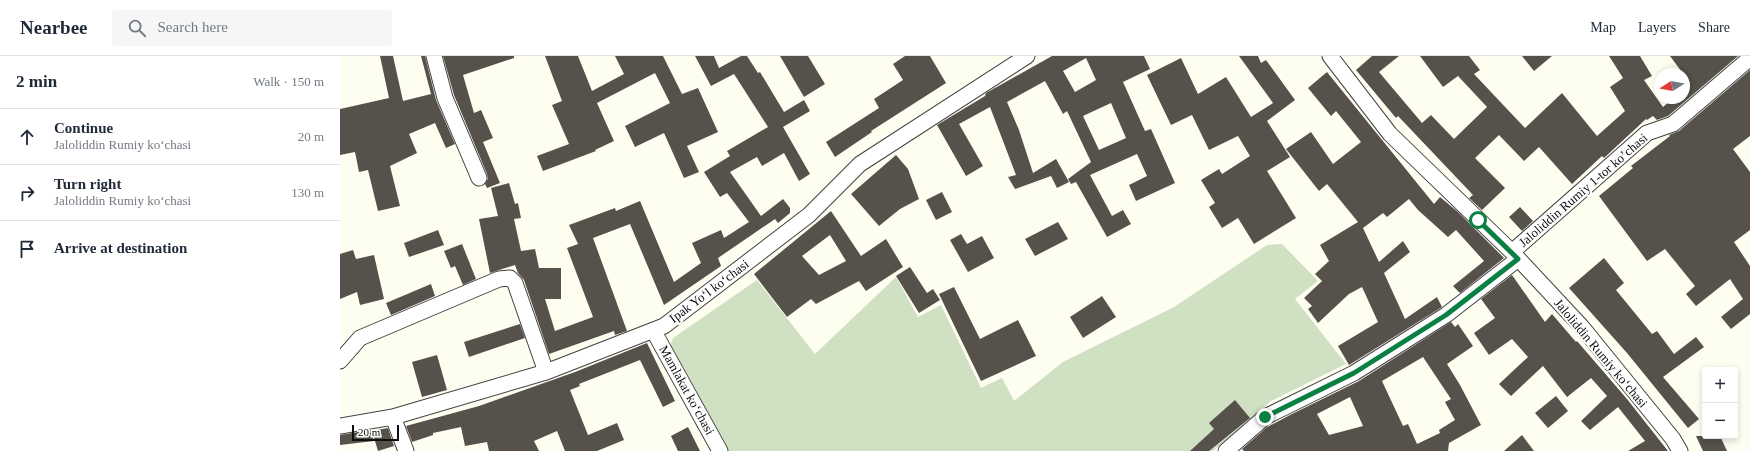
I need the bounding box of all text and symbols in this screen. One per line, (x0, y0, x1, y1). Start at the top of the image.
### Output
search box (112, 10, 392, 46)
text: Nearbee (20, 17, 88, 38)
icon: search (126, 17, 148, 39)
text: Search here (158, 19, 228, 35)
text: Map (1590, 20, 1616, 35)
text: Layers (1638, 20, 1676, 35)
text: Share (1698, 20, 1730, 35)
north arrow (1654, 68, 1690, 104)
text: 2 min (16, 72, 57, 91)
text: Walk · 150 m (253, 74, 324, 89)
text: Continue (54, 120, 113, 136)
icon: ahead (16, 126, 38, 148)
text: 20 m (298, 129, 324, 144)
street label: Jaloliddin Rumiy 1-tor koʼchasi (1516, 130, 1651, 250)
text: Jaloliddin Rumiy koʻchasi (54, 137, 191, 152)
text: Turn right (54, 176, 121, 192)
icon: right (16, 182, 38, 204)
text: 130 m (291, 185, 324, 200)
text: Jaloliddin Rumiy koʻchasi (54, 193, 191, 208)
route start (1469, 211, 1487, 229)
icon: arrive (16, 238, 38, 260)
text: Arrive at destination (54, 240, 187, 256)
street label: Ipak Yoʻl koʻchasi (666, 256, 752, 326)
street label: Jaloliddin Rumiy koʻchasi (1551, 296, 1651, 411)
street label: Mamlakat koʻchasi (656, 343, 718, 438)
map controls (1702, 367, 1738, 439)
button: + (1702, 367, 1738, 403)
button: − (1702, 403, 1738, 439)
route end (1256, 408, 1274, 426)
scale bar (352, 423, 399, 442)
text: 20 m (358, 426, 380, 438)

